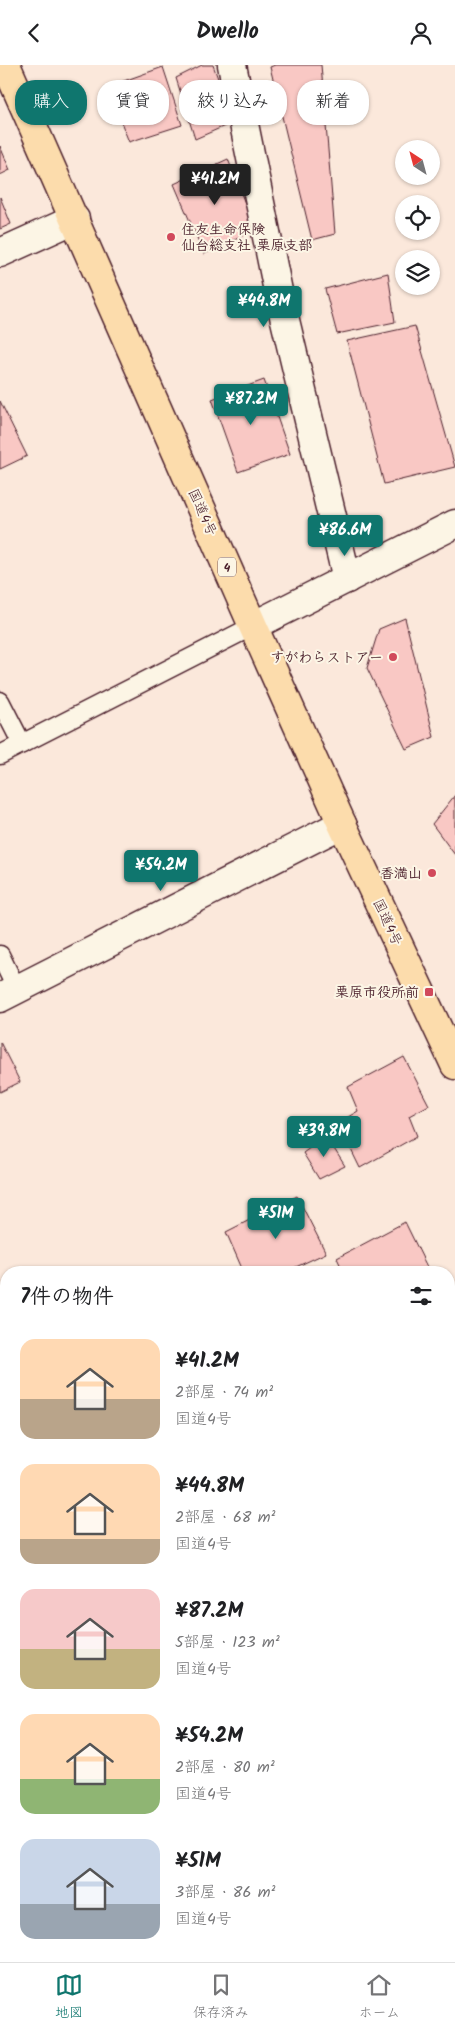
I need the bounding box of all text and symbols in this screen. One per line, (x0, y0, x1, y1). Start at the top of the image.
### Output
text: Dwello (196, 15, 259, 50)
icon: back (20, 19, 48, 47)
icon: person (407, 19, 435, 47)
chip: 購入 (15, 80, 87, 125)
chip: 賃貸 (97, 80, 169, 125)
chip: 絞り込み (179, 80, 287, 125)
chip: 新着 (297, 80, 369, 125)
north arrow (395, 140, 440, 185)
map controls (395, 140, 440, 295)
pin: ¥41.2M (174, 163, 256, 206)
text: ¥41.2M (191, 167, 239, 192)
button: locate (395, 195, 440, 240)
place label: 住友生命保険 仙台総支社 栗原支部 (181, 219, 312, 257)
marker: 住友生命保険 仙台総支社 栗原支部 (165, 231, 177, 243)
button: layers (395, 250, 440, 295)
pin: ¥44.8M (223, 285, 305, 328)
text: ¥44.8M (238, 289, 290, 314)
pin: ¥87.2M (210, 383, 292, 426)
text: ¥87.2M (225, 387, 277, 412)
street label: 国道4号 (182, 485, 222, 540)
pin: ¥86.6M (304, 515, 386, 557)
text: ¥86.6M (319, 518, 371, 543)
road number: 4 (218, 557, 236, 577)
place label: すがわらストアー (270, 647, 383, 669)
marker: すがわらストアー (387, 651, 399, 663)
pin: ¥54.2M (120, 849, 202, 892)
text: ¥54.2M (135, 853, 187, 878)
place label: 香満山 (380, 863, 422, 885)
marker: 香満山 (426, 867, 438, 879)
street label: 国道4号 (367, 895, 408, 950)
place label: 栗原市役所前 (335, 982, 419, 1004)
marker: 栗原市役所前 (423, 986, 435, 998)
pin: ¥39.8M (283, 1115, 365, 1158)
text: ¥39.8M (298, 1119, 350, 1144)
pin: ¥51M (246, 1197, 306, 1240)
text: ¥51M (259, 1201, 293, 1226)
text: 7件の物件 (20, 1281, 114, 1314)
icon: filters (407, 1282, 435, 1310)
text: ¥41.2M (175, 1345, 239, 1378)
icon: home (60, 1359, 120, 1419)
text: 2部屋 · 74 m² (175, 1380, 273, 1405)
text: 国道4号 (175, 1407, 232, 1432)
text: ¥44.8M (175, 1470, 244, 1503)
icon: home (60, 1484, 120, 1544)
text: 2部屋 · 68 m² (175, 1505, 276, 1530)
text: 国道4号 (175, 1532, 232, 1557)
text: ¥87.2M (175, 1595, 243, 1628)
icon: home (60, 1609, 120, 1669)
text: 5部屋 · 123 m² (175, 1630, 280, 1655)
text: 国道4号 (175, 1657, 232, 1682)
text: ¥54.2M (175, 1720, 243, 1753)
icon: home (60, 1734, 120, 1794)
text: 2部屋 · 80 m² (175, 1755, 275, 1780)
text: 国道4号 (175, 1782, 232, 1807)
text: ¥51M (175, 1845, 221, 1878)
icon: home (60, 1859, 120, 1919)
text: 3部屋 · 86 m² (175, 1880, 275, 1905)
text: 国道4号 (175, 1907, 232, 1932)
tab: 地図 (55, 1971, 83, 2024)
tab: 保存済み (193, 1971, 249, 2024)
tab: ホーム (359, 1971, 400, 2024)

